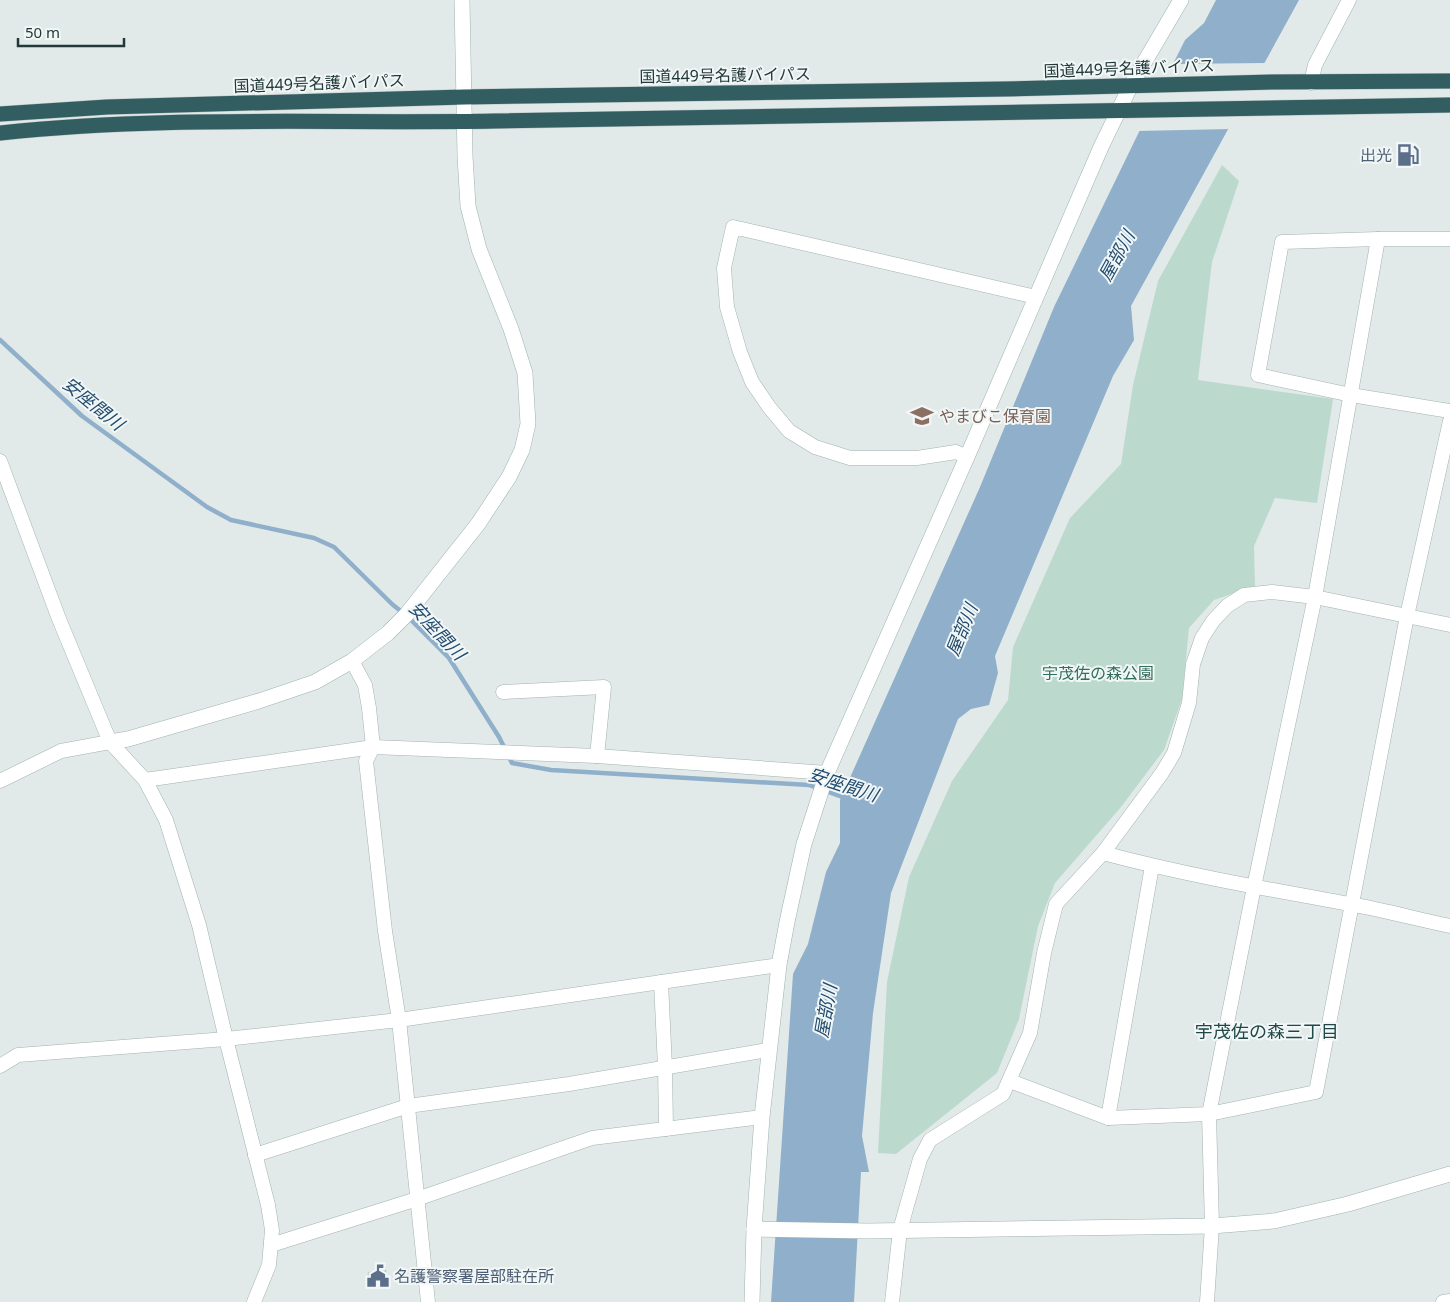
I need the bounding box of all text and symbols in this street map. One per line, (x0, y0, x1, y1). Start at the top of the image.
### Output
scale bar (18, 15, 124, 47)
text: 50 m (25, 22, 60, 42)
street label: 国道449号名護バイパス (1043, 54, 1215, 82)
street label: 国道449号名護バイパス (639, 63, 811, 87)
street label: 国道449号名護バイパス (233, 69, 405, 97)
fuel station icon: 出光 (1395, 142, 1421, 168)
place label: 出光 (1360, 144, 1392, 166)
water label: 屋部川 (1093, 224, 1141, 285)
water label: 安座間川 (58, 371, 131, 436)
school or university icon: やまびこ保育園 (909, 403, 935, 429)
place label: やまびこ保育園 (939, 405, 1051, 427)
water label: 安座間川 (404, 596, 472, 666)
water label: 屋部川 (940, 598, 983, 659)
park label: 宇茂佐の森公園 (1042, 662, 1154, 684)
water label: 安座間川 (805, 762, 883, 807)
water label: 屋部川 (809, 980, 842, 1039)
district label: 宇茂佐の森三丁目 (1195, 1019, 1339, 1043)
public building icon: 名護警察署屋部駐在所 (365, 1263, 391, 1289)
place label: 名護警察署屋部駐在所 (394, 1265, 554, 1287)

